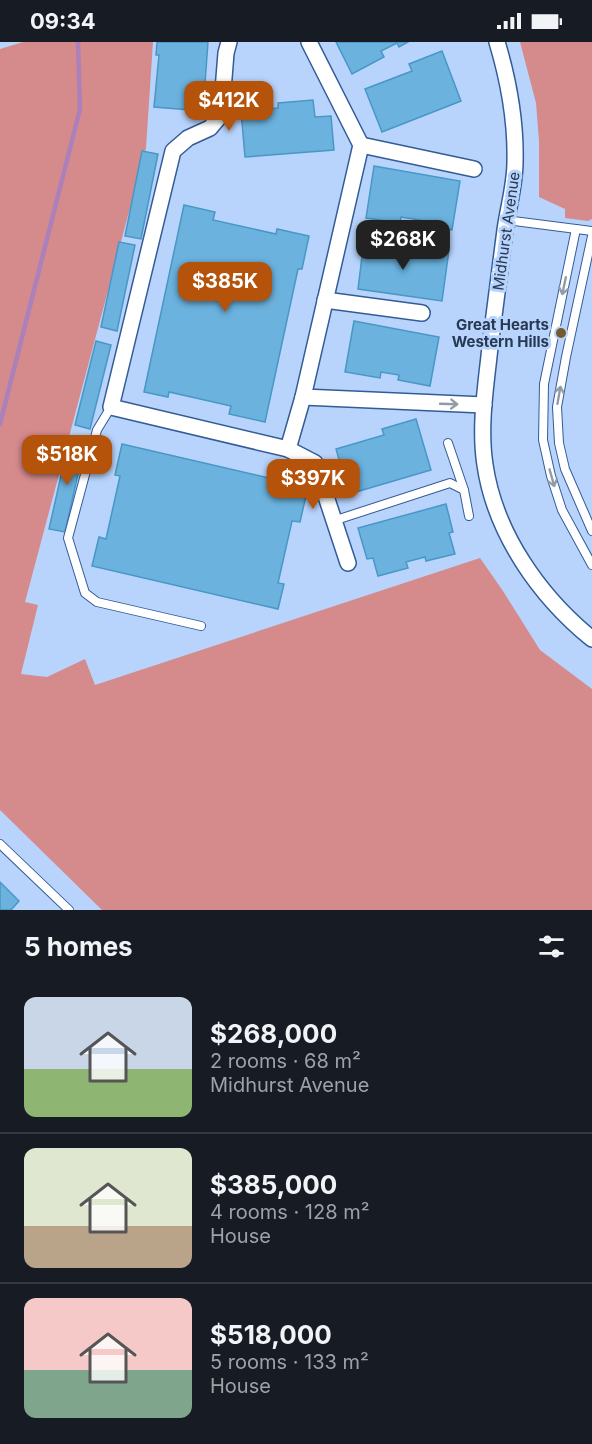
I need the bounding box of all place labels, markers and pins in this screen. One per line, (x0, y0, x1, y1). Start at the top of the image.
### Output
pin: $412K (187, 81, 271, 132)
pin: $268K (361, 220, 445, 271)
pin: $385K (183, 262, 267, 313)
place label: Great Hearts Western Hills (452, 315, 549, 351)
marker: Great Hearts Western Hills (554, 326, 568, 340)
pin: $518K (25, 435, 109, 486)
pin: $397K (271, 459, 355, 510)

